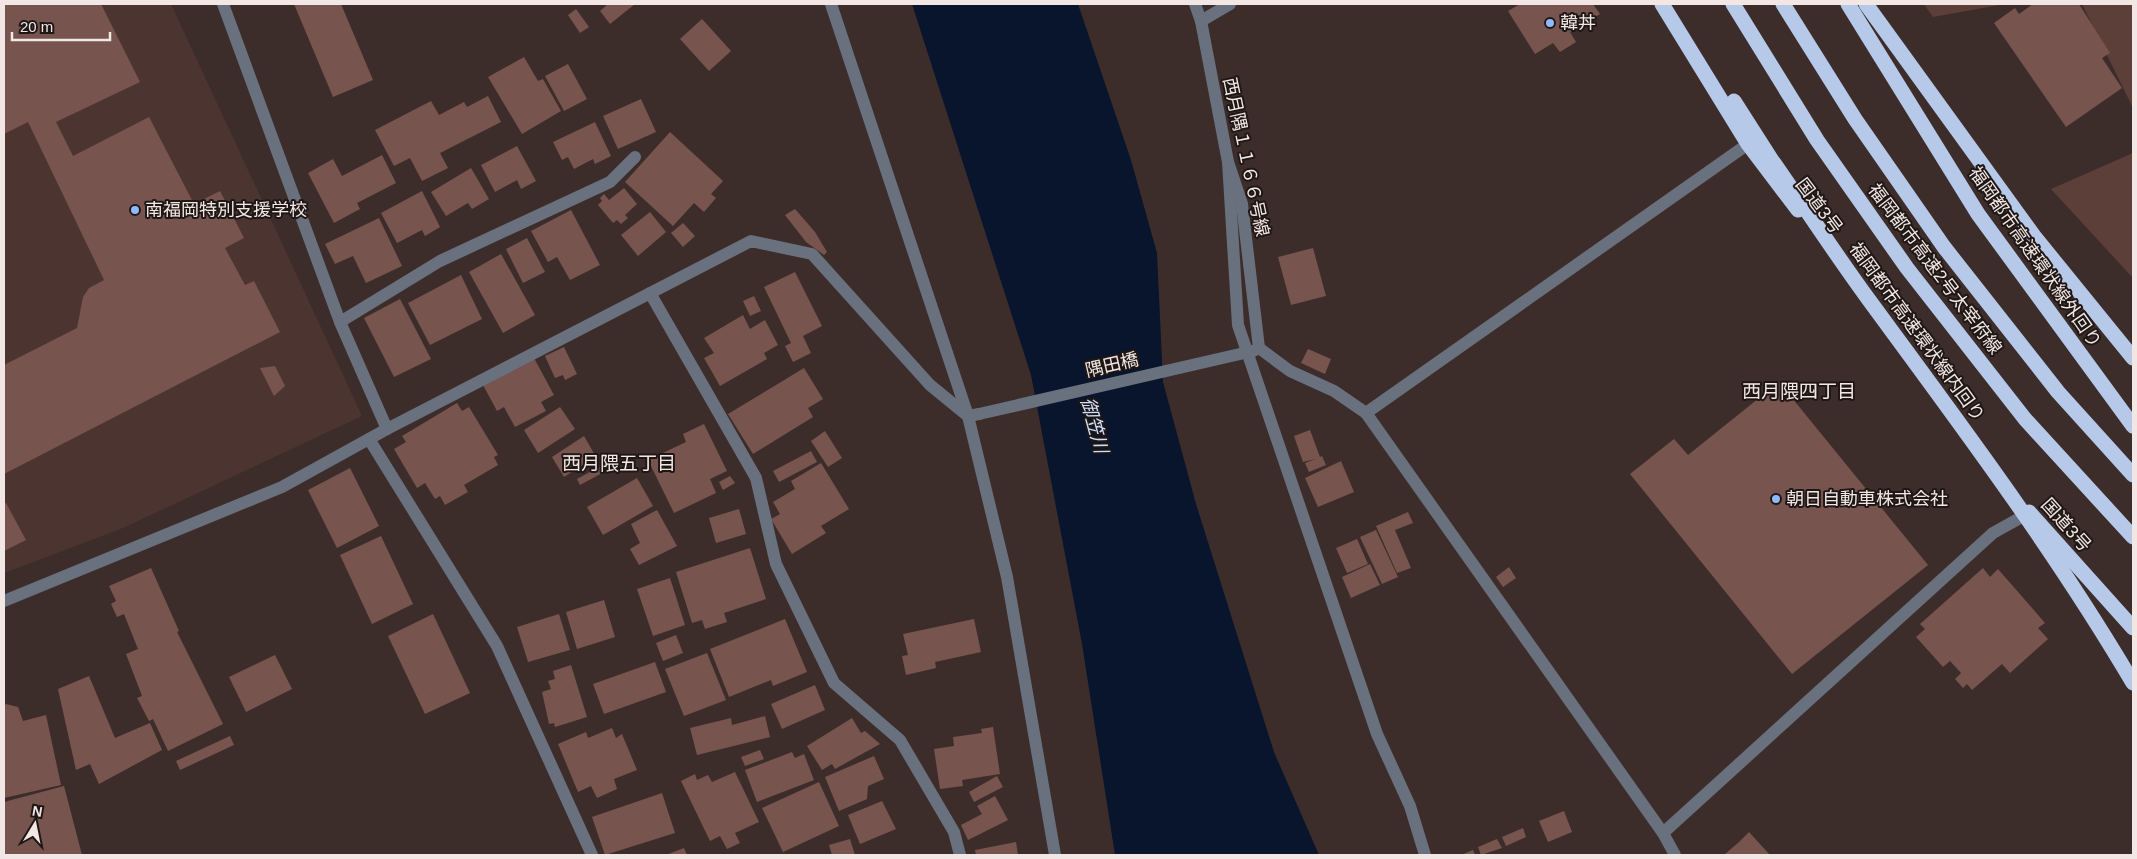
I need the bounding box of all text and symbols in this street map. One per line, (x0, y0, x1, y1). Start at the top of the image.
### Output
scale bar (12, 10, 110, 42)
place label: 韓丼 (1560, 13, 1596, 33)
marker: 韓丼 (1544, 17, 1556, 29)
text: 20 m (20, 18, 53, 35)
street label: 西月隅１１６６号線 (1219, 76, 1273, 238)
street label: 福岡都市高速環状線外回り (1965, 163, 2105, 351)
street label: 国道3号 (1792, 174, 1846, 238)
street label: 福岡都市高速2号太宰府線 (1864, 180, 2006, 358)
place label: 南福岡特別支援学校 (145, 200, 307, 220)
marker: 南福岡特別支援学校 (129, 204, 141, 216)
street label: 福岡都市高速環状線内回り (1845, 239, 1989, 425)
street label: 隅田橋 (1083, 349, 1141, 381)
district label: 西月隈四丁目 (1742, 381, 1856, 402)
water label: 御笠川 (1077, 395, 1113, 457)
district label: 西月隈五丁目 (562, 453, 676, 474)
place label: 朝日自動車株式会社 (1786, 489, 1948, 509)
marker: 朝日自動車株式会社 (1770, 493, 1782, 505)
street label: 国道3号 (2037, 495, 2095, 555)
north arrow (10, 799, 60, 849)
text: N (31, 802, 44, 820)

